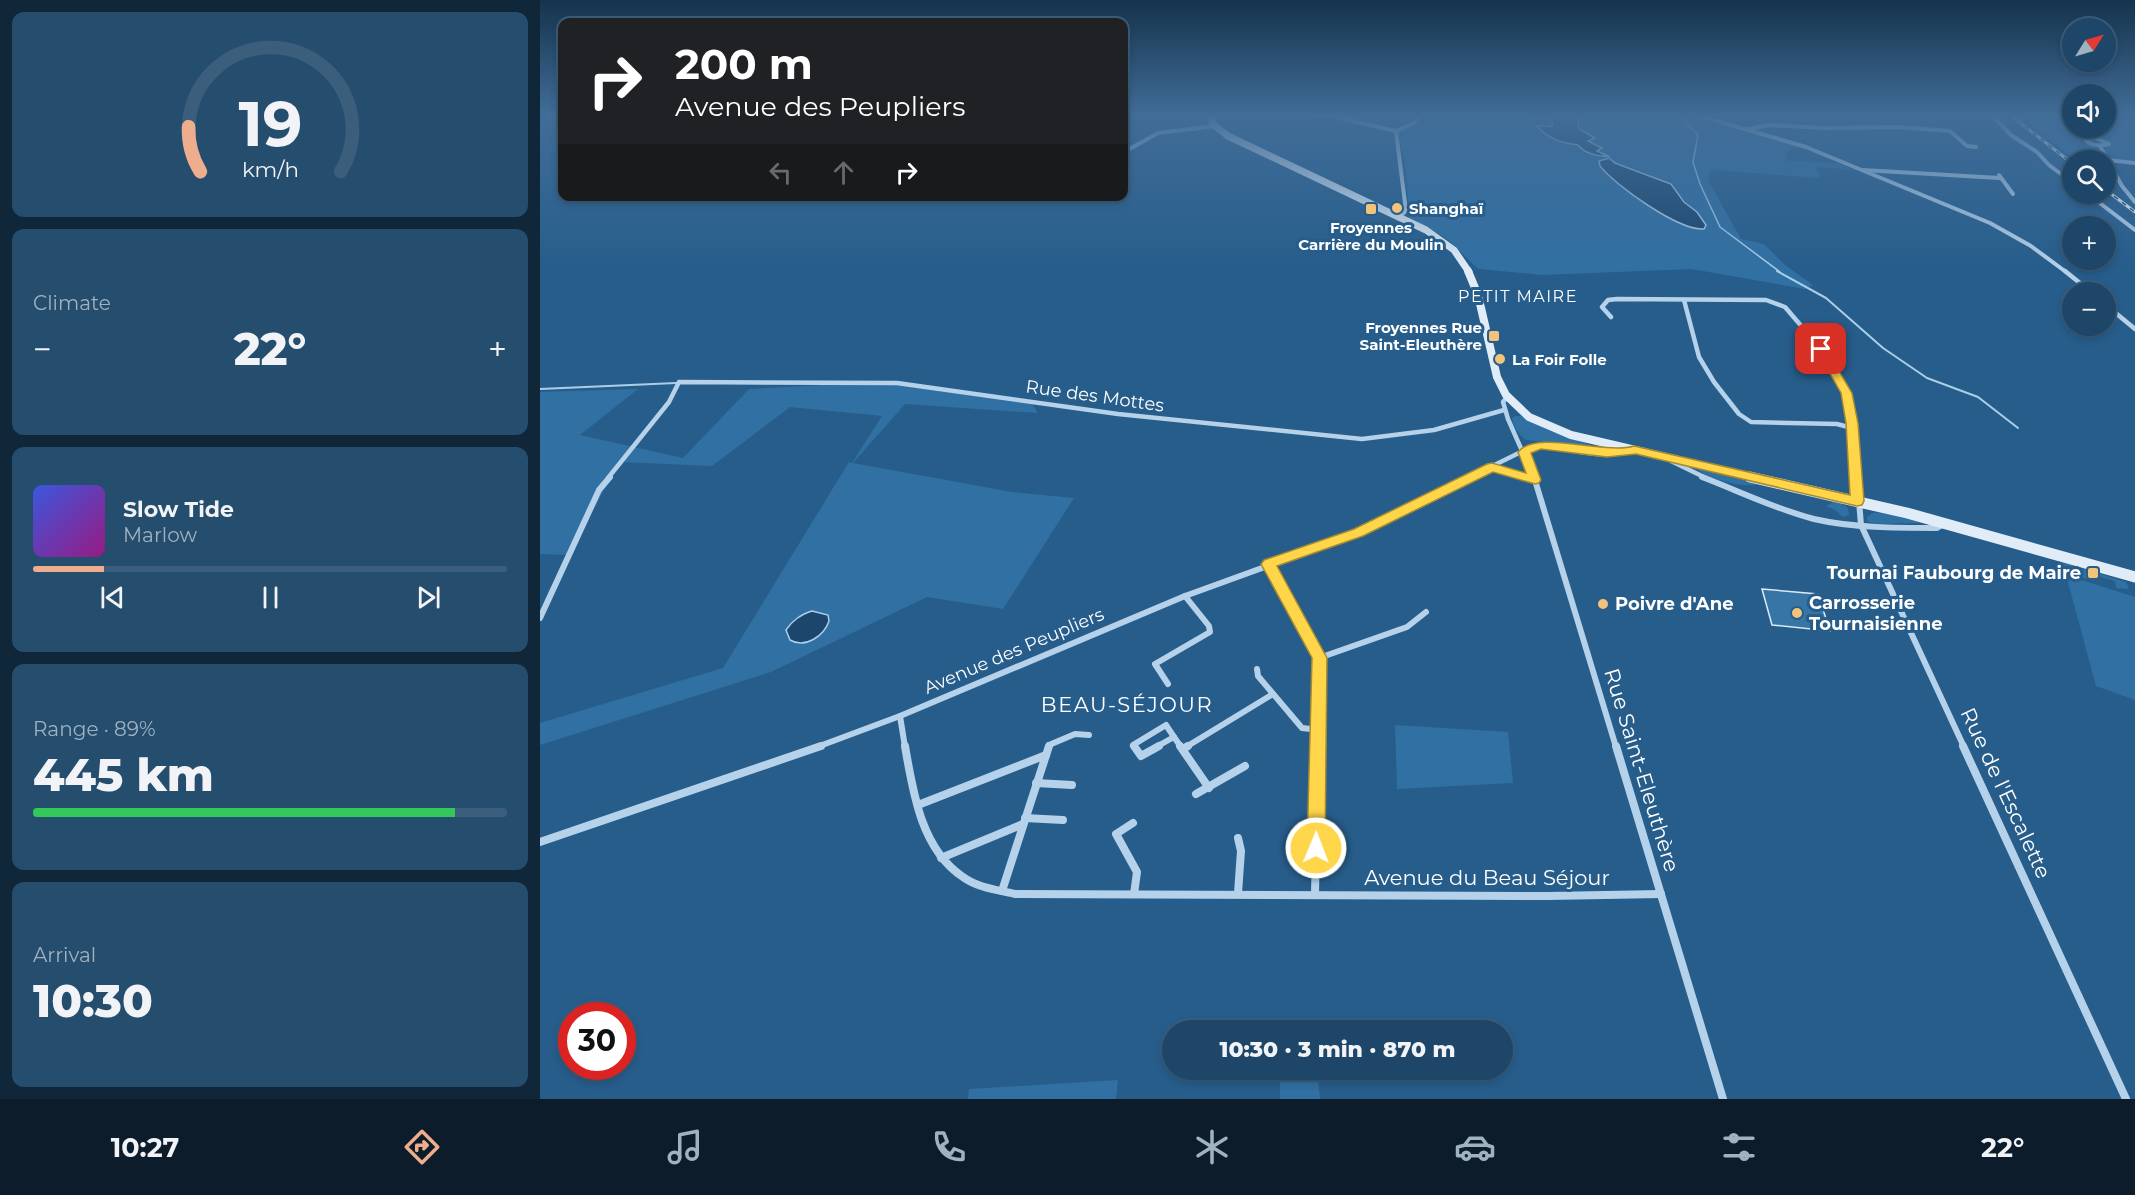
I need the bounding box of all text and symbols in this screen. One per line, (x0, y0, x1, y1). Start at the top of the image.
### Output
north arrow (2062, 18, 2116, 72)
map controls (2062, 18, 2116, 336)
text: 200 m (675, 38, 813, 90)
icon: right (576, 42, 654, 120)
button: sound (2062, 84, 2116, 138)
text: 19 (238, 86, 302, 162)
text: Avenue des Peupliers (675, 90, 965, 123)
button: search (2062, 150, 2116, 204)
text: km/h (241, 156, 299, 182)
icon: left (764, 156, 797, 189)
icon: ahead (827, 156, 860, 189)
icon: right (890, 156, 923, 189)
place label: Shanghaï (1409, 199, 1484, 218)
marker: Shanghaï (1390, 201, 1404, 215)
marker: Froyennes Carrière du Moulin (1364, 202, 1378, 216)
button: + (2062, 216, 2116, 270)
place label: Froyennes Carrière du Moulin (1298, 218, 1444, 254)
button: − (2062, 282, 2116, 336)
district label: PETIT MAIRE (1458, 287, 1578, 306)
text: Climate (33, 291, 111, 315)
place label: Froyennes Rue Saint-Eleuthère (1360, 318, 1482, 354)
text: 22° (234, 321, 306, 376)
pin (1795, 323, 1846, 374)
text: − (33, 329, 52, 369)
text: + (488, 329, 507, 369)
marker: Froyennes Rue Saint-Eleuthère (1487, 329, 1501, 343)
icon: arrive (1804, 332, 1837, 365)
place label: La Foir Folle (1512, 350, 1607, 369)
marker: La Foir Folle (1493, 352, 1507, 366)
street label: Rue des Mottes (1024, 375, 1166, 417)
text: Slow Tide (123, 496, 234, 523)
text: Marlow (123, 523, 197, 547)
place label: Tournai Faubourg de Maire (1827, 562, 2081, 584)
marker: Tournai Faubourg de Maire (2086, 566, 2100, 580)
icon: previous (96, 581, 129, 614)
icon: pause (254, 581, 287, 614)
icon: next (412, 581, 445, 614)
place label: Carrosserie Tournaisienne (1809, 592, 1943, 635)
place label: Poivre d'Ane (1615, 593, 1734, 615)
marker: Poivre d'Ane (1596, 597, 1610, 611)
street label: Avenue des Peupliers (921, 603, 1108, 699)
marker: Carrosserie Tournaisienne (1790, 606, 1804, 620)
street label: Rue Saint-Eleuthère (1599, 665, 1685, 875)
district label: BEAU-SÉJOUR (1041, 692, 1213, 717)
street label: Rue de l'Escalette (1955, 704, 2057, 882)
text: Range · 89% (33, 717, 156, 741)
text: 445 km (33, 747, 214, 802)
position arrow (1284, 816, 1348, 880)
street label: Avenue du Beau Séjour (1364, 865, 1610, 890)
text: Arrival (33, 943, 96, 967)
text: 10:30 (33, 973, 153, 1028)
speed limit sign: 30 (558, 1002, 636, 1080)
text: 10:30 · 3 min · 870 m (1220, 1036, 1455, 1063)
icon: directions (401, 1126, 443, 1168)
icon: music (664, 1126, 706, 1168)
icon: phone (928, 1126, 970, 1168)
icon: climate (1191, 1126, 1233, 1168)
icon: car (1454, 1126, 1496, 1168)
icon: filters (1718, 1126, 1760, 1168)
text: 10:27 (111, 1131, 179, 1164)
text: 22° (1981, 1131, 2024, 1164)

